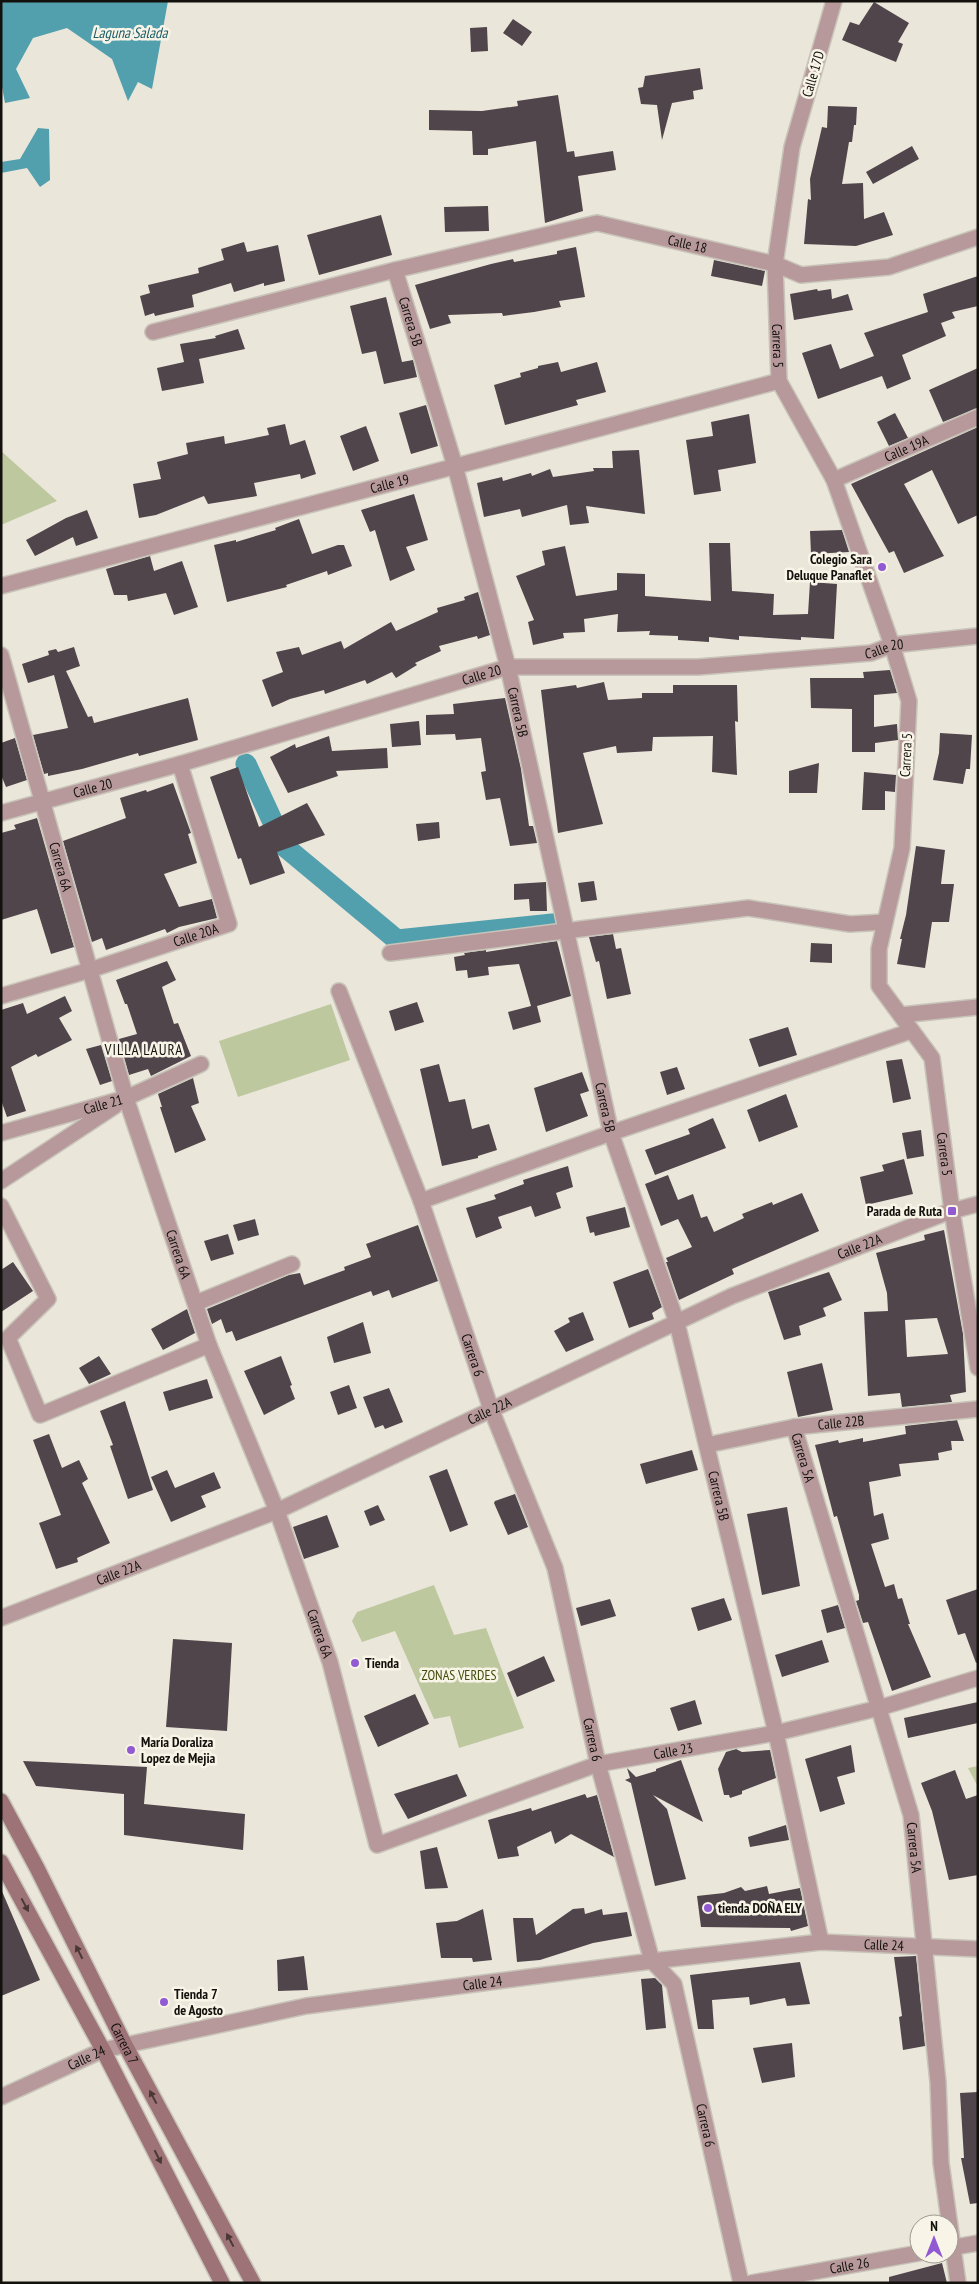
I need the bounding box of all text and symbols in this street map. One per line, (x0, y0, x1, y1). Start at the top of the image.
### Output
water label: Laguna Salada (92, 23, 169, 42)
street label: Calle 17D (798, 49, 828, 99)
street label: Calle 18 (666, 231, 709, 257)
street label: Carrera 5B (395, 295, 427, 348)
street label: Carrera 5 (768, 323, 788, 368)
street label: Calle 19A (882, 431, 932, 466)
street label: Calle 19 (368, 470, 411, 497)
place label: Colegio Sara Deluque Panaflet (786, 550, 872, 584)
marker: Colegio Sara Deluque Panaflet (876, 561, 888, 573)
street label: Calle 20 (864, 635, 904, 662)
street label: Calle 20 (460, 661, 503, 689)
street label: Carrera 5B (504, 685, 532, 739)
street label: Carrera 5 (896, 733, 916, 777)
street label: Calle 20 (71, 774, 114, 802)
street label: Carrera 6A (45, 840, 76, 894)
street label: Calle 20A (171, 919, 221, 951)
district label: VILLA LAURA (104, 1040, 183, 1059)
street label: Carrera 5B (591, 1081, 620, 1134)
street label: Calle 21 (82, 1090, 125, 1118)
street label: Carrera 5 (933, 1131, 956, 1177)
place label: Parada de Ruta (867, 1202, 942, 1220)
marker: Parada de Ruta (946, 1205, 958, 1217)
street label: Carrera 6A (162, 1227, 195, 1281)
street label: Calle 22A (835, 1230, 885, 1263)
street label: Carrera 6 (457, 1331, 488, 1379)
street label: Calle 22A (465, 1392, 515, 1429)
street label: Calle 22B (817, 1411, 865, 1434)
street label: Carrera 5A (787, 1431, 819, 1485)
street label: Carrera 5B (704, 1469, 733, 1523)
street label: Calle 22A (94, 1556, 144, 1589)
street label: Carrera 6A (303, 1607, 337, 1661)
place label: Tienda (365, 1654, 399, 1672)
marker: Tienda (349, 1657, 361, 1669)
park label: ZONAS VERDES (422, 1666, 496, 1684)
street label: Carrera 6 (579, 1716, 606, 1763)
place label: María Doraliza Lopez de Mejia (141, 1733, 216, 1767)
street label: Calle 23 (652, 1739, 694, 1763)
marker: María Doraliza Lopez de Mejia (125, 1744, 137, 1756)
street label: Carrera 5A (903, 1821, 926, 1874)
one-way arrow (20, 1898, 29, 1911)
place label: tienda DOÑA ELY (718, 1899, 802, 1917)
marker: tienda DOÑA ELY (702, 1902, 714, 1914)
street label: Calle 24 (864, 1935, 905, 1955)
one-way arrow (75, 1945, 83, 1959)
street label: Calle 24 (462, 1971, 504, 1995)
place label: Tienda 7 de Agosto (174, 1985, 223, 2019)
marker: Tienda 7 de Agosto (158, 1996, 170, 2008)
street label: Carrera 7 (106, 2020, 143, 2067)
street label: Calle 24 (65, 2041, 109, 2074)
one-way arrow (149, 2089, 157, 2104)
street label: Carrera 6 (692, 2102, 719, 2149)
one-way arrow (154, 2150, 162, 2164)
north arrow (909, 2214, 959, 2264)
text: N (930, 2217, 938, 2235)
one-way arrow (226, 2232, 234, 2247)
street label: Calle 26 (828, 2253, 871, 2278)

